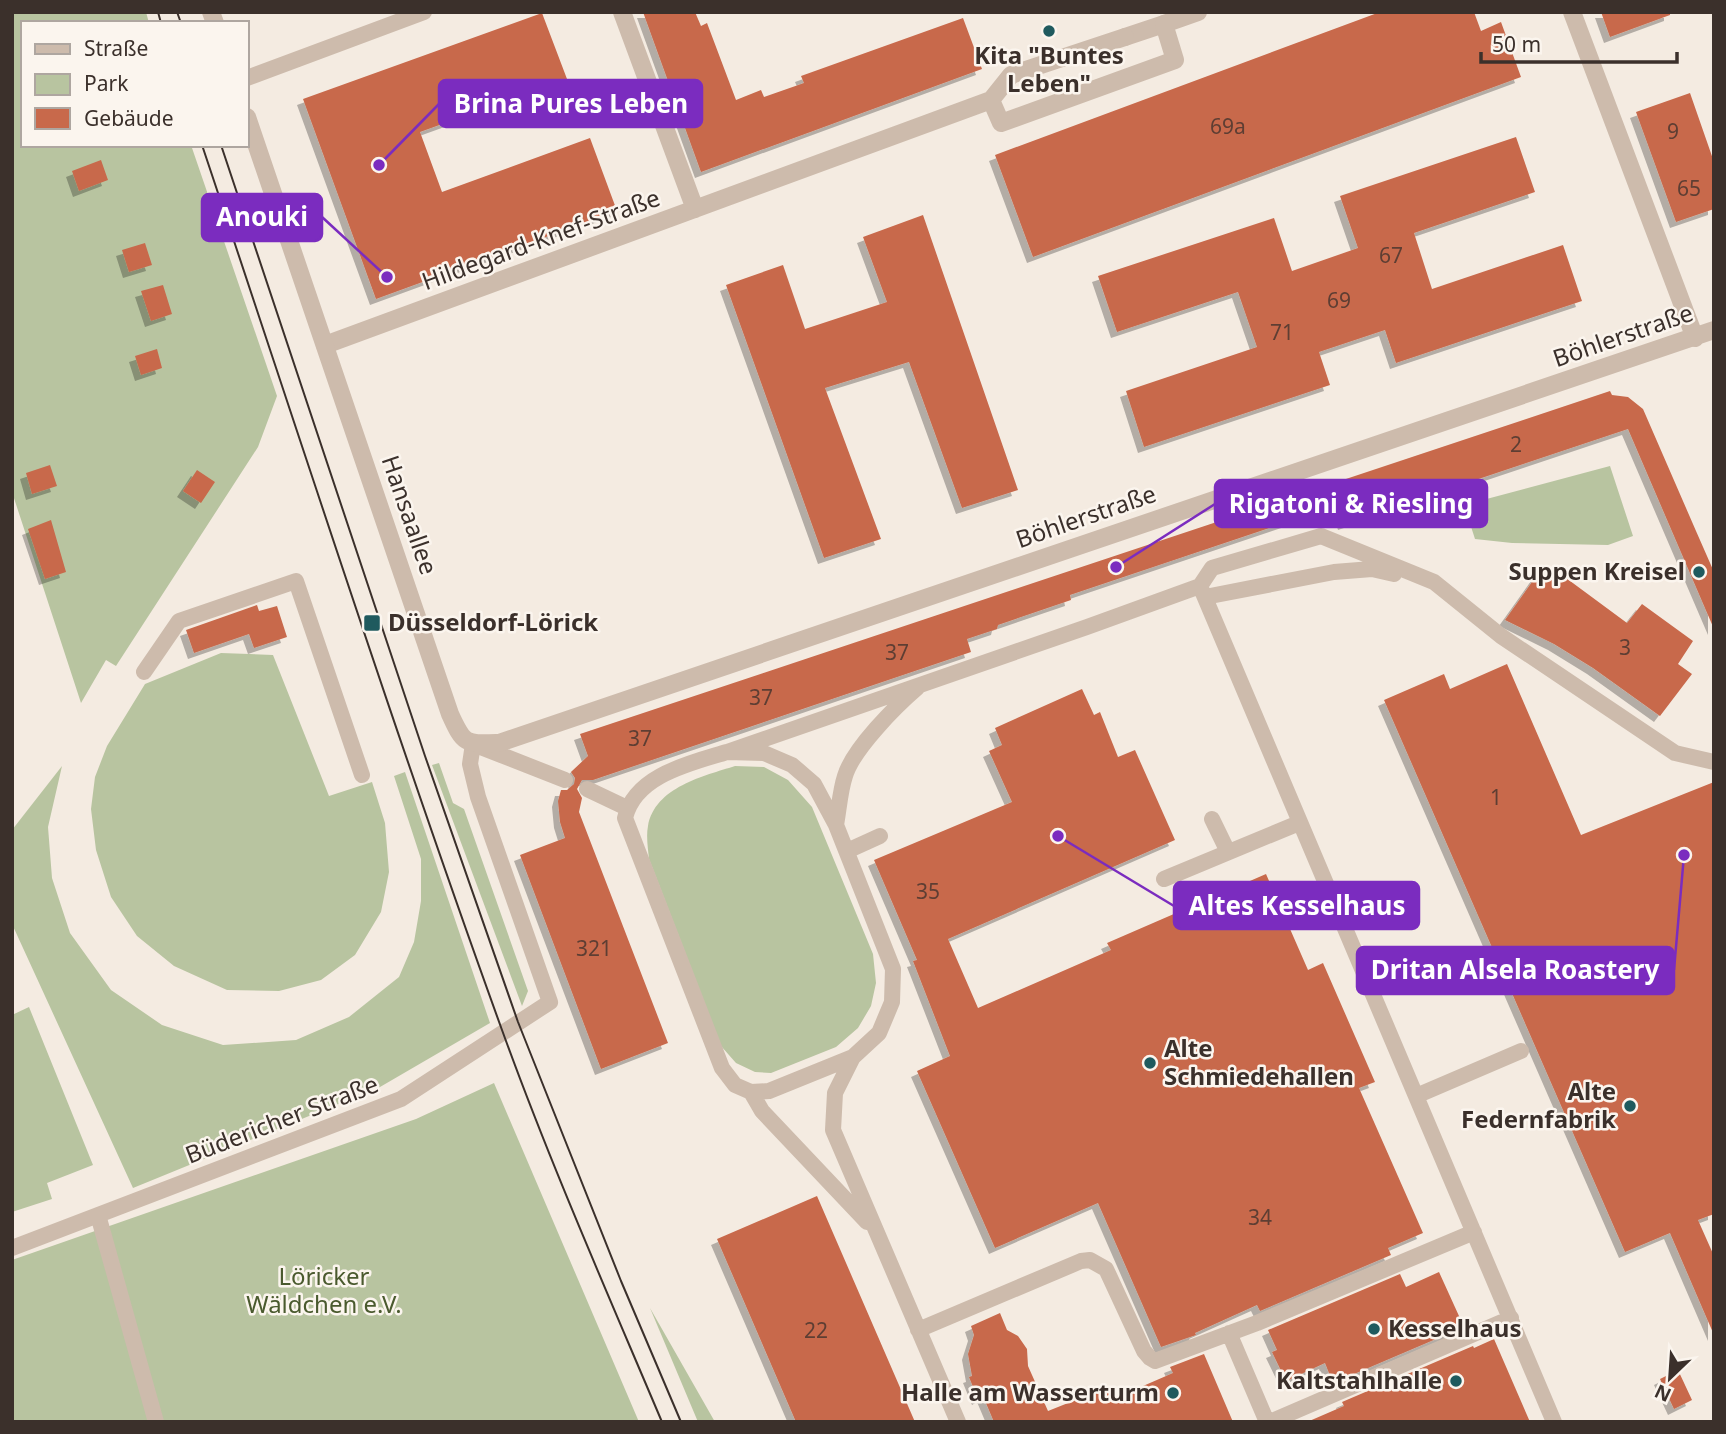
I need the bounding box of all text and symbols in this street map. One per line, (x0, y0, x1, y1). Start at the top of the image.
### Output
legend (21, 21, 248, 147)
scale bar (1481, 21, 1677, 65)
marker: Kita "Buntes Leben" (1041, 23, 1057, 39)
text: 50 m (1492, 30, 1541, 58)
text: Straße (84, 34, 148, 62)
place label: Kita "Buntes Leben" (974, 38, 1124, 99)
text: Park (84, 69, 129, 97)
callout: Brina Pures Leben (439, 80, 702, 127)
text: Brina Pures Leben (454, 85, 688, 121)
text: Gebäude (84, 104, 174, 132)
house number: 69a (1210, 112, 1246, 140)
house number: 9 (1667, 117, 1679, 145)
house number: 65 (1677, 174, 1701, 202)
street label: Hildegard-Knef-Straße (417, 180, 664, 297)
callout: Anouki (202, 194, 322, 241)
text: Anouki (216, 198, 308, 234)
house number: 67 (1379, 241, 1403, 269)
house number: 69 (1327, 286, 1351, 314)
street label: Böhlerstraße (1548, 295, 1697, 374)
house number: 71 (1270, 318, 1294, 346)
house number: 2 (1510, 430, 1522, 458)
street label: Hansaallee (375, 451, 446, 578)
street label: Böhlerstraße (1011, 476, 1160, 555)
callout: Rigatoni & Riesling (1215, 480, 1487, 527)
text: Rigatoni & Riesling (1229, 485, 1473, 521)
place label: Suppen Kreisel (1508, 554, 1685, 587)
marker: Suppen Kreisel (1691, 564, 1707, 580)
place label: Düsseldorf-Lörick (388, 605, 598, 638)
marker: Düsseldorf-Lörick (362, 613, 382, 633)
house number: 3 (1619, 633, 1631, 661)
house number: 37 (885, 638, 909, 666)
house number: 37 (749, 683, 773, 711)
house number: 37 (628, 724, 652, 752)
house number: 1 (1490, 783, 1502, 811)
house number: 35 (916, 877, 940, 905)
callout: Altes Kesselhaus (1174, 882, 1419, 929)
text: Altes Kesselhaus (1189, 887, 1405, 923)
house number: 321 (576, 934, 612, 962)
callout: Dritan Alsela Roastery (1357, 947, 1674, 994)
text: Dritan Alsela Roastery (1371, 951, 1659, 987)
place label: Alte Schmiedehallen (1164, 1031, 1354, 1092)
marker: Alte Schmiedehallen (1142, 1055, 1158, 1071)
street label: Büdericher Straße (180, 1067, 383, 1171)
place label: Alte Federnfabrik (1461, 1074, 1616, 1135)
marker: Alte Federnfabrik (1622, 1098, 1638, 1114)
house number: 34 (1248, 1203, 1272, 1231)
park label: Löricker Wäldchen e.V. (246, 1259, 402, 1320)
place label: Kesselhaus (1388, 1311, 1521, 1344)
house number: 22 (804, 1316, 828, 1344)
marker: Kesselhaus (1366, 1321, 1382, 1337)
north arrow (1635, 1343, 1705, 1413)
place label: Kaltstahlhalle (1276, 1363, 1442, 1396)
marker: Kaltstahlhalle (1448, 1373, 1464, 1389)
place label: Halle am Wasserturm (901, 1375, 1159, 1408)
text: N (1650, 1378, 1675, 1408)
marker: Halle am Wasserturm (1165, 1385, 1181, 1401)

